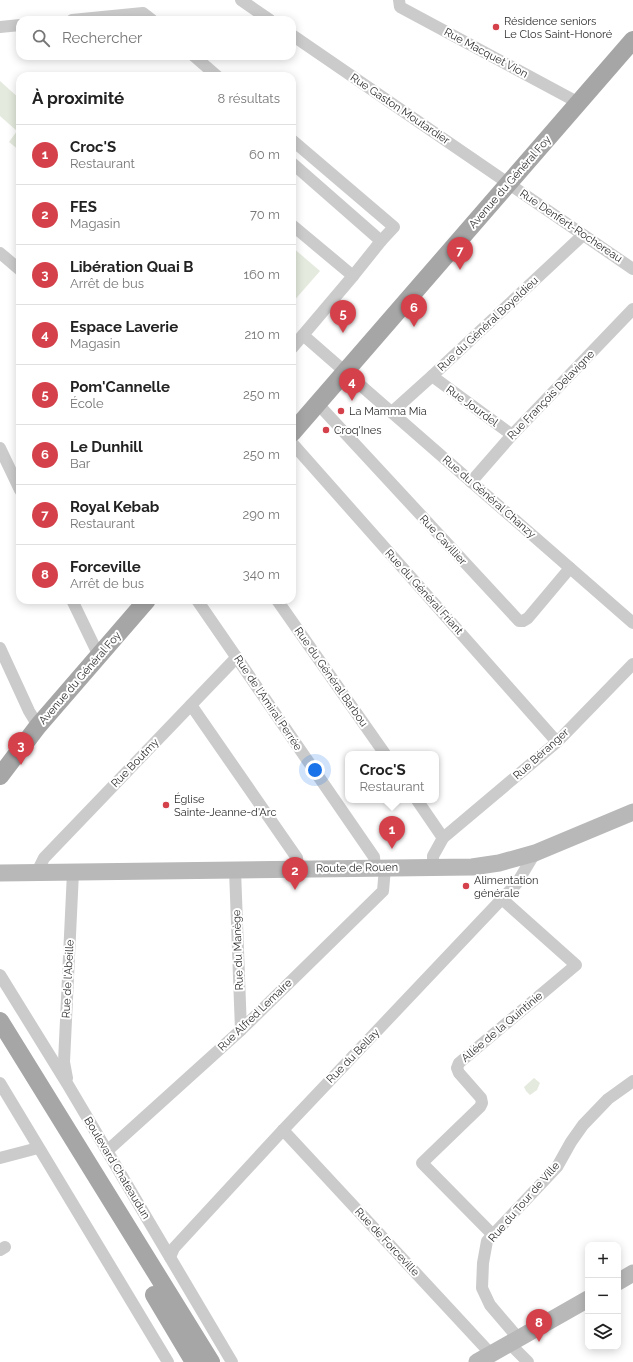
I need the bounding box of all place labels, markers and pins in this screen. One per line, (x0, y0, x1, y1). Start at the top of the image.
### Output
place label: Résidence seniors Le Clos Saint-Honoré (504, 15, 613, 41)
marker: Résidence seniors Le Clos Saint-Honoré (491, 22, 501, 32)
pin: 7 (447, 237, 473, 270)
pin: 6 (401, 294, 427, 327)
pin: 5 (330, 300, 356, 333)
pin: 4 (339, 368, 365, 401)
place label: La Mamma Mia (349, 405, 427, 418)
marker: La Mamma Mia (336, 406, 346, 416)
place label: Croq'Ines (334, 424, 382, 437)
marker: Croq'Ines (321, 425, 331, 435)
pin: 3 (8, 732, 34, 765)
place label: Église Sainte-Jeanne-d'Arc (174, 792, 277, 819)
marker: Église Sainte-Jeanne-d'Arc (161, 800, 171, 810)
pin: 1 (379, 816, 405, 849)
pin: 2 (282, 857, 308, 890)
place label: Alimentation générale (474, 874, 538, 900)
marker: Alimentation générale (461, 881, 471, 891)
pin: 8 (526, 1309, 552, 1342)

